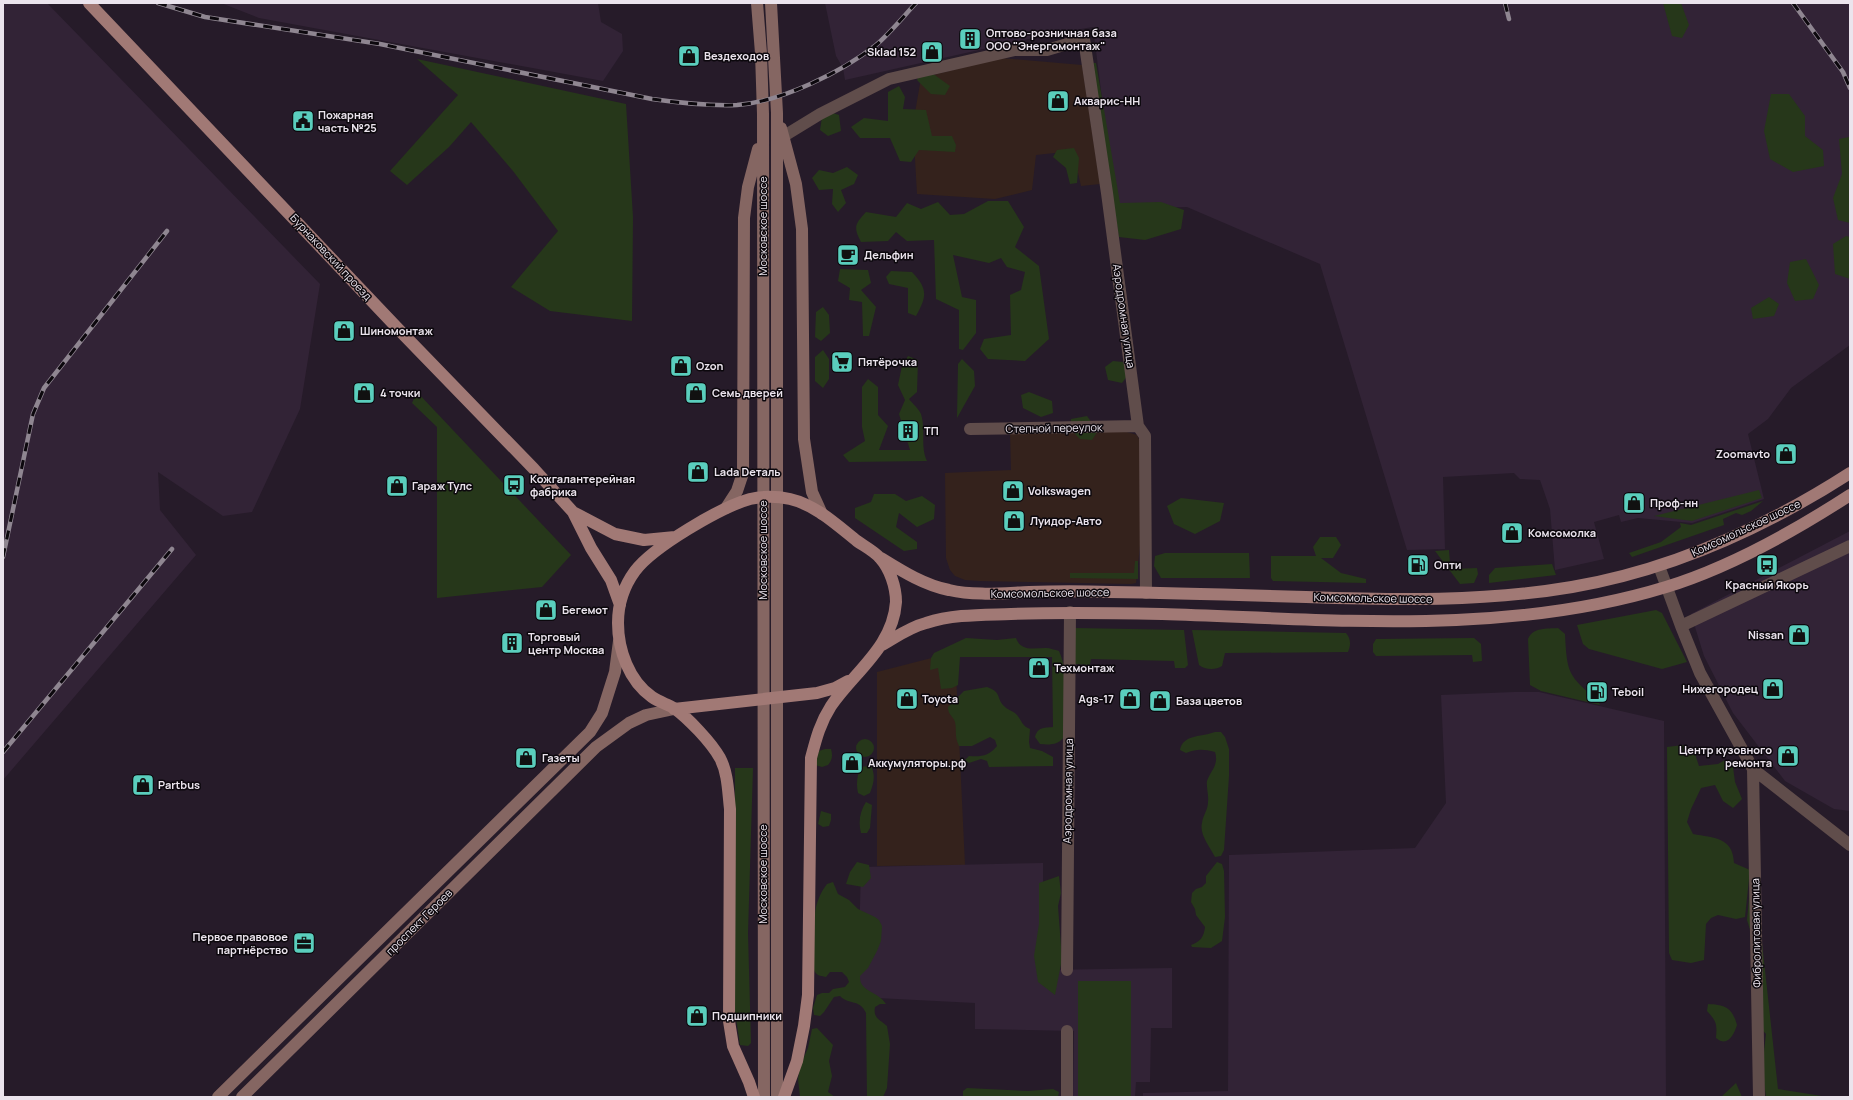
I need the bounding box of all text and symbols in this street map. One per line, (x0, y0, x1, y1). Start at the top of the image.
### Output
place label: Оптово-розничная база ООО "Энергомонтаж" (986, 25, 1117, 53)
building icon: Оптово-розничная база ООО "Энергомонтаж" (957, 26, 983, 52)
shop icon: Sklad 152 (919, 39, 945, 65)
shop icon: Вездеходов (676, 43, 702, 69)
place label: Sklad 152 (867, 44, 916, 59)
place label: Вездеходов (704, 48, 769, 63)
shop icon: Акварис-НН (1045, 88, 1071, 114)
place label: Акварис-НН (1074, 93, 1140, 108)
place label: Пожарная часть №25 (318, 107, 377, 135)
public building icon: Пожарная часть №25 (290, 108, 316, 134)
street label: Московское шоссе (755, 176, 770, 276)
street label: Бурнаковский проезд (287, 210, 376, 303)
cafe icon: Дельфин (835, 242, 861, 268)
place label: Дельфин (864, 247, 914, 262)
street label: Аэродромная улица (1110, 263, 1139, 369)
shop icon: Шиномонтаж (331, 318, 357, 344)
place label: Шиномонтаж (360, 323, 433, 338)
supermarket icon: Пятёрочка (829, 349, 855, 375)
shop icon: Ozon (668, 353, 694, 379)
place label: Пятёрочка (858, 354, 917, 369)
place label: Ozon (696, 358, 723, 373)
shop icon: 4 точки (351, 380, 377, 406)
shop icon: Семь дверей (683, 380, 709, 406)
place label: 4 точки (380, 385, 420, 400)
place label: Семь дверей (712, 385, 783, 400)
building icon: ТП (895, 418, 921, 444)
street label: Степной переулок (1005, 419, 1103, 436)
place label: ТП (924, 423, 939, 438)
shop icon: Zoomavto (1773, 441, 1799, 467)
place label: Zoomavto (1716, 446, 1770, 461)
shop icon: Lada Dеталь (685, 459, 711, 485)
place label: Lada Dеталь (714, 464, 781, 479)
place label: Кожгалантерейная фабрика (530, 471, 635, 499)
bus stop icon: Кожгалантерейная фабрика (501, 472, 527, 498)
shop icon: Гараж Тулс (384, 473, 410, 499)
place label: Гараж Тулс (412, 478, 472, 493)
shop icon: Volkswagen (1000, 478, 1026, 504)
place label: Volkswagen (1028, 483, 1091, 498)
shop icon: Проф-нн (1621, 490, 1647, 516)
place label: Проф-нн (1650, 495, 1698, 510)
street label: Комсомольское шоссе (1689, 495, 1803, 559)
street label: Московское шоссе (755, 500, 770, 600)
shop icon: Луидор-Авто (1001, 508, 1027, 534)
place label: Луидор-Авто (1030, 513, 1102, 528)
shop icon: Комсомолка (1499, 520, 1525, 546)
place label: Комсомолка (1528, 525, 1596, 540)
fuel station icon: Опти (1405, 552, 1431, 578)
bus stop icon: Красный Якорь (1754, 552, 1780, 578)
place label: Опти (1434, 557, 1461, 572)
place label: Красный Якорь (1725, 577, 1809, 592)
street label: Комсомольское шоссе (990, 584, 1110, 601)
street label: Комсомольское шоссе (1313, 589, 1433, 606)
shop icon: Бегемот (533, 597, 559, 623)
place label: Бегемот (562, 602, 608, 617)
shop icon: Nissan (1786, 622, 1812, 648)
place label: Nissan (1748, 627, 1784, 642)
place label: Торговый центр Москва (528, 629, 604, 657)
building icon: Торговый центр Москва (499, 630, 525, 656)
shop icon: Техмонтаж (1026, 655, 1052, 681)
place label: Техмонтаж (1054, 660, 1115, 675)
shop icon: Нижегородец (1760, 676, 1786, 702)
fuel station icon: Teboil (1584, 679, 1610, 705)
place label: Нижегородец (1682, 681, 1759, 696)
place label: Teboil (1612, 684, 1644, 699)
shop icon: Toyota (894, 686, 920, 712)
shop icon: Ags-17 (1117, 686, 1143, 712)
shop icon: База цветов (1147, 688, 1173, 714)
place label: Toyota (922, 691, 958, 706)
place label: Ags-17 (1079, 691, 1114, 706)
place label: База цветов (1176, 693, 1242, 708)
street label: Аэродромная улица (1059, 738, 1076, 844)
place label: Центр кузовного ремонта (1679, 742, 1772, 770)
shop icon: Центр кузовного ремонта (1775, 743, 1801, 769)
shop icon: Газеты (513, 745, 539, 771)
place label: Газеты (542, 750, 580, 765)
shop icon: Аккумуляторы.рф (839, 750, 865, 776)
place label: Аккумуляторы.рф (868, 755, 966, 770)
shop icon: Partbus (130, 772, 156, 798)
place label: Partbus (158, 777, 200, 792)
street label: Московское шоссе (755, 824, 770, 924)
street label: Фибролитовая улица (1747, 878, 1764, 988)
street label: проспект Героев (382, 885, 455, 958)
place label: Первое правовое партнёрство (193, 929, 288, 957)
office icon: Первое правовое партнёрство (291, 930, 317, 956)
shop icon: Подшипники (684, 1003, 710, 1029)
place label: Подшипники (712, 1008, 782, 1023)

